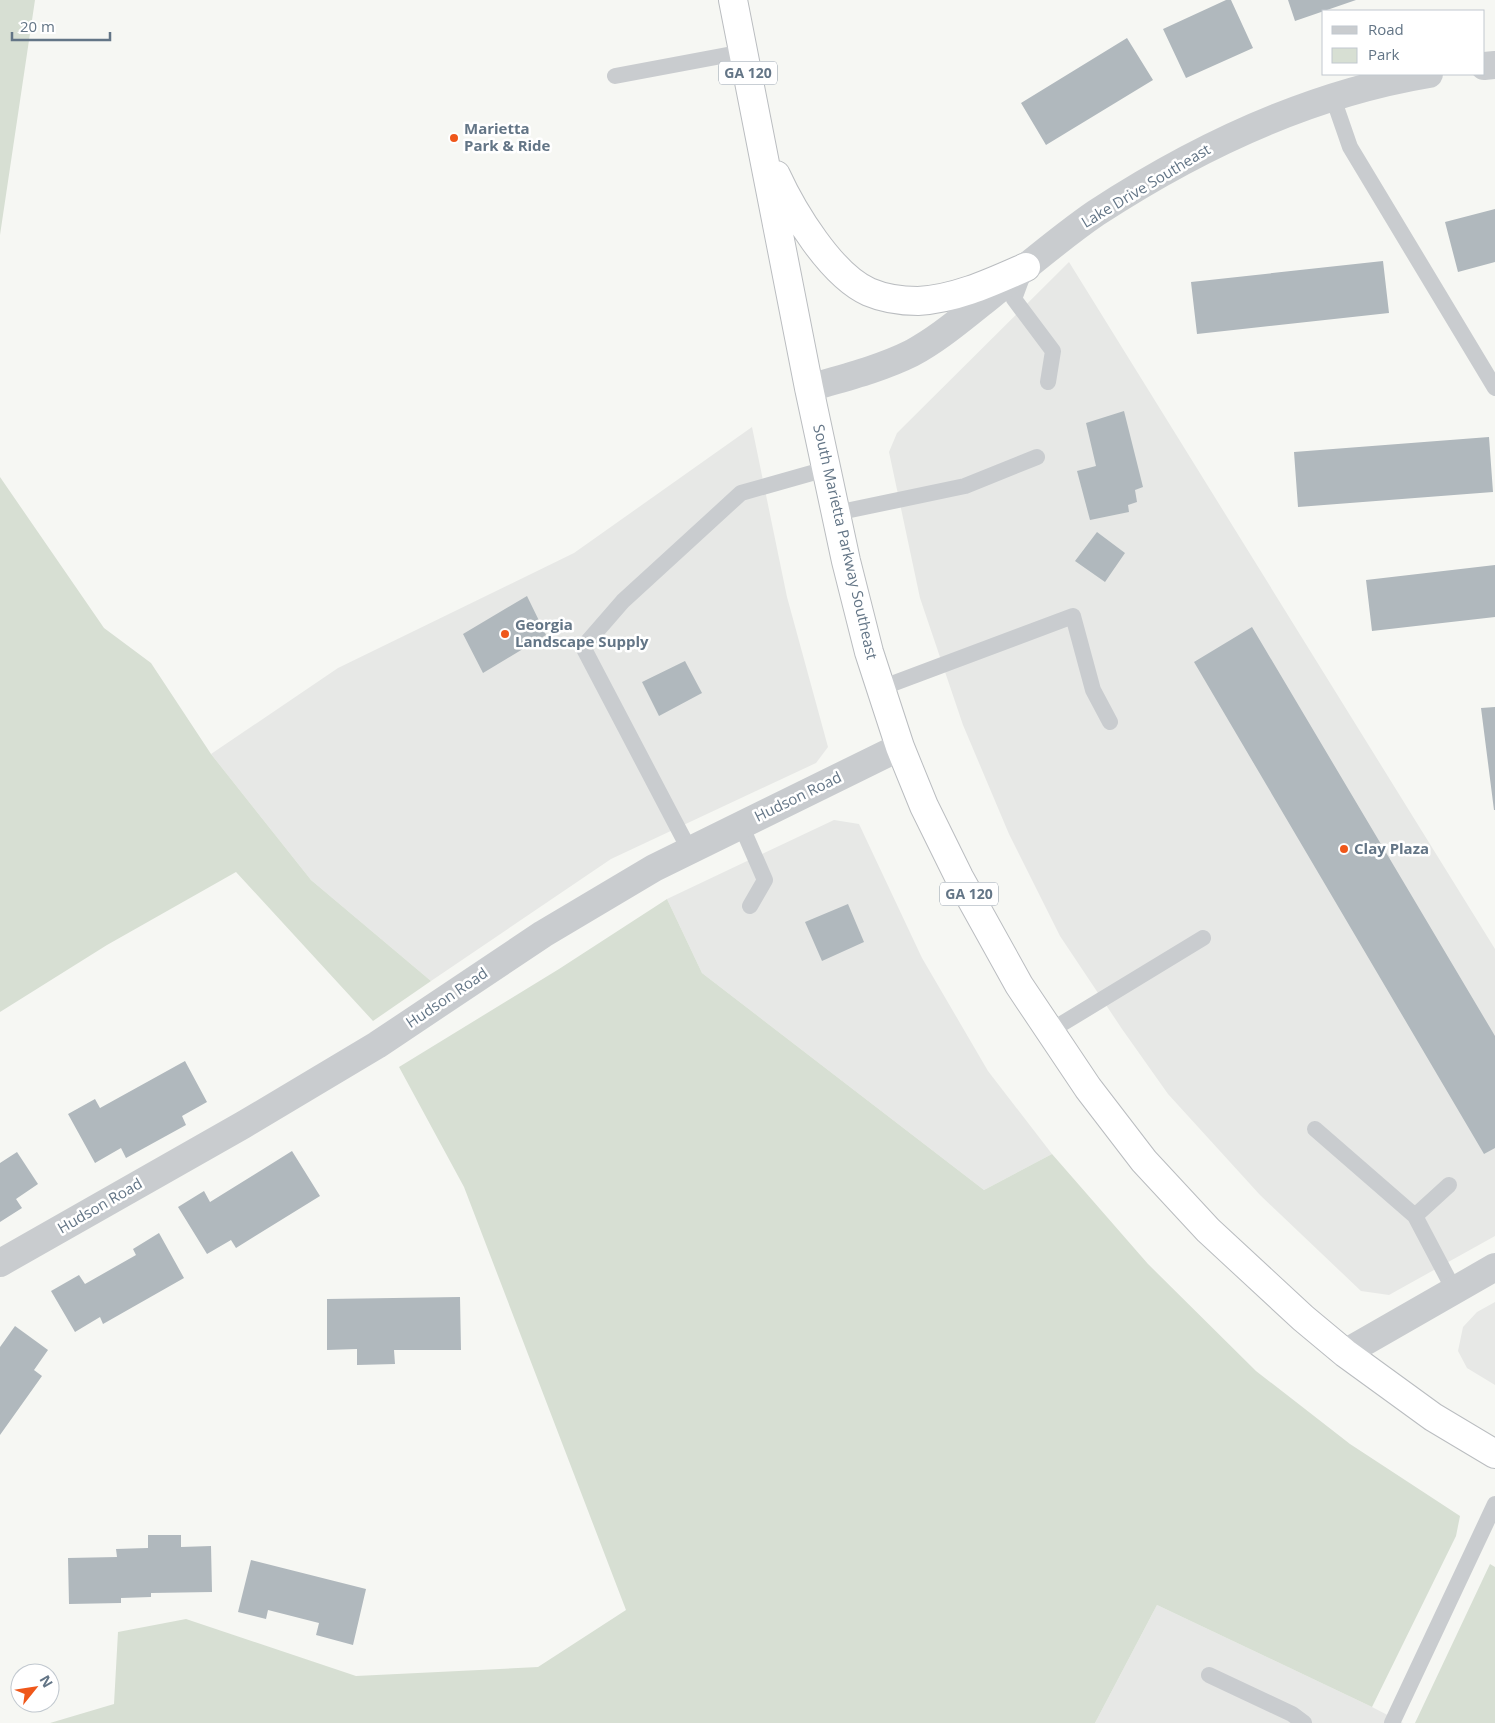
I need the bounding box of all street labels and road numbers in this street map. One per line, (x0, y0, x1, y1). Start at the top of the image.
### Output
road number: GA 120 (719, 62, 777, 84)
street label: Lake Drive Southeast (1077, 139, 1214, 232)
street label: South Marietta Parkway Southeast (809, 422, 883, 661)
street label: Hudson Road (751, 766, 844, 826)
road number: GA 120 (940, 882, 998, 906)
street label: Hudson Road (402, 962, 491, 1032)
street label: Hudson Road (54, 1173, 145, 1237)

